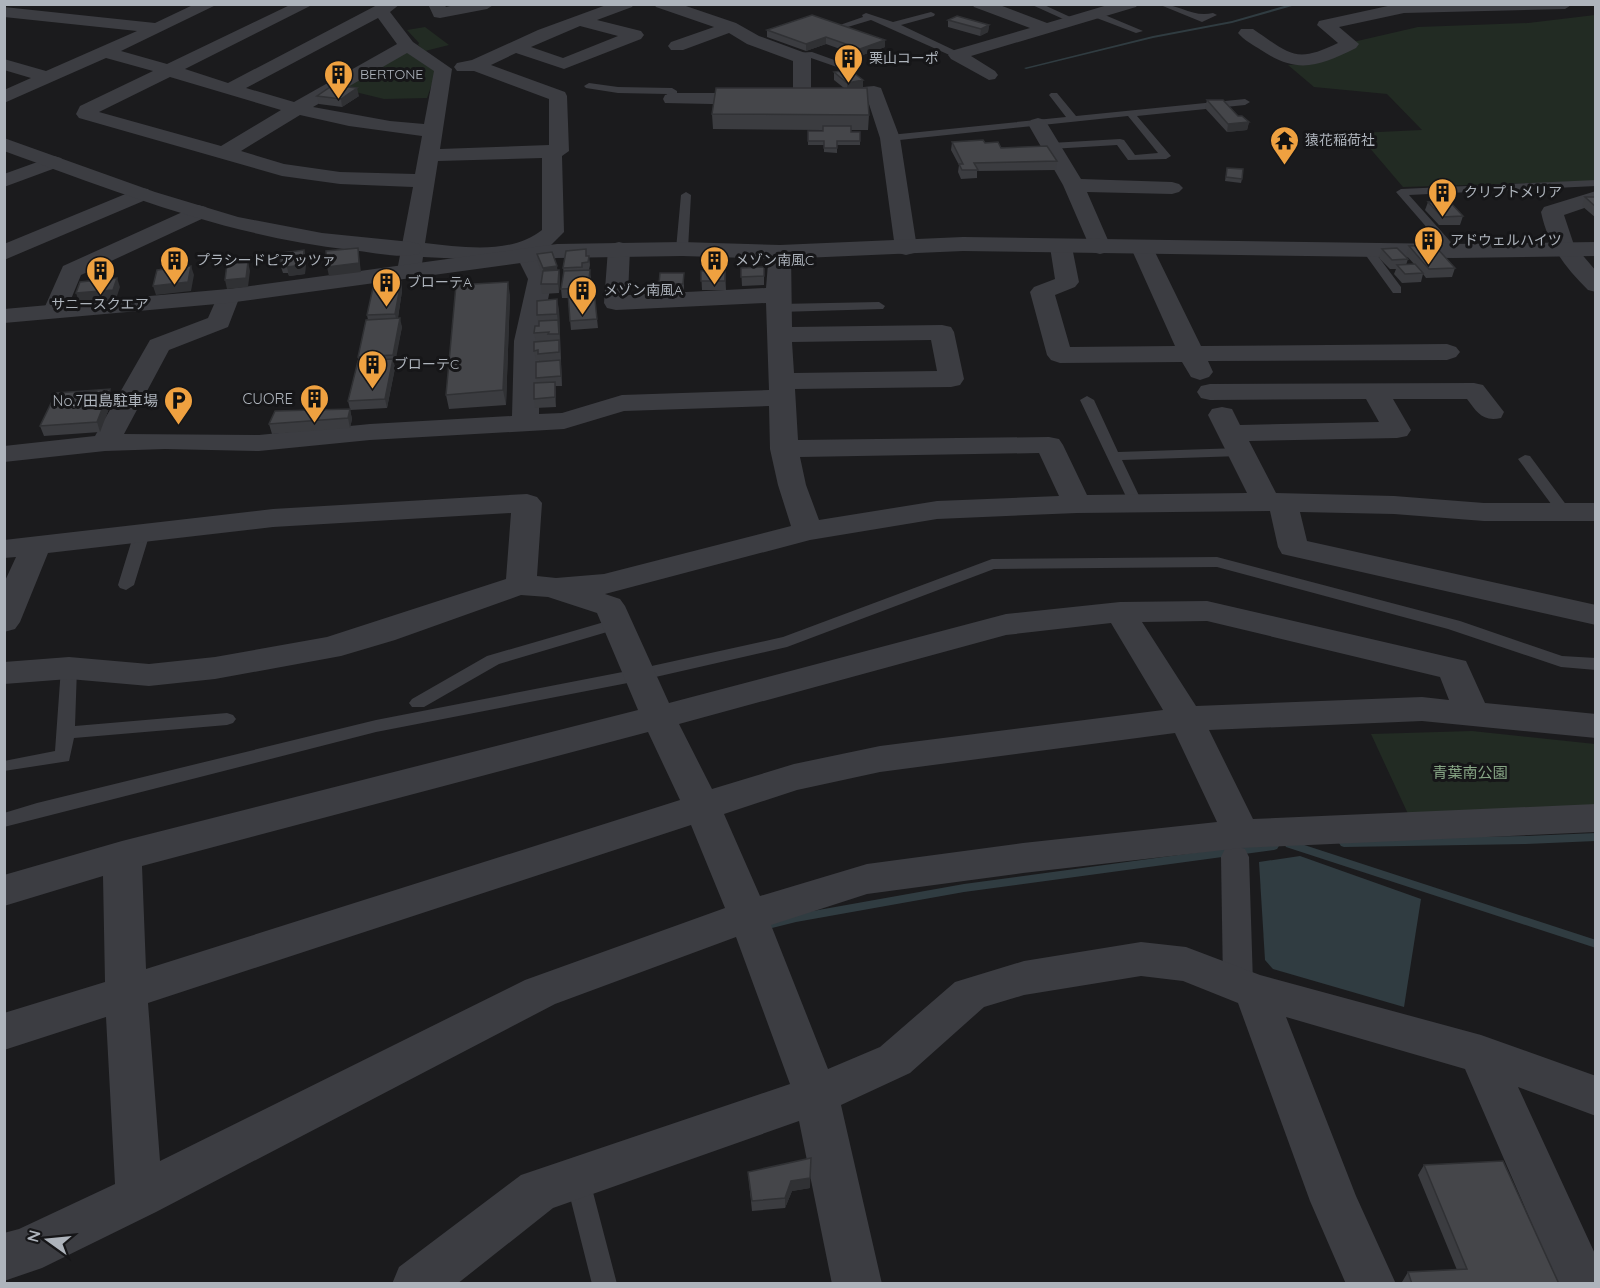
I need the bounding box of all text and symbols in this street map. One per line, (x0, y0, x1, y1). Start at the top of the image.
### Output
building icon: 栗山コーポ (832, 42, 864, 84)
place label: 栗山コーポ (869, 49, 939, 67)
building icon: BERTONE (323, 58, 355, 100)
place label: BERTONE (360, 65, 423, 83)
temple icon: 猿花稲荷社 (1268, 124, 1300, 166)
place label: 猿花稲荷社 (1305, 131, 1375, 149)
building icon: クリプトメリア (1427, 176, 1459, 218)
place label: クリプトメリア (1464, 183, 1562, 201)
building icon: アドウェルハイツ (1413, 224, 1445, 266)
place label: アドウェルハイツ (1450, 231, 1562, 249)
building icon: プラシードピアッツァ (159, 244, 191, 286)
building icon: メゾン南風C (698, 244, 730, 286)
place label: プラシードピアッツァ (196, 251, 336, 269)
place label: メゾン南風C (735, 251, 814, 269)
building icon: サニースクエア (84, 254, 116, 296)
building icon: ブローテA (370, 266, 402, 308)
place label: ブローテA (407, 273, 472, 291)
building icon: メゾン南風A (567, 274, 599, 316)
place label: メゾン南風A (604, 281, 683, 299)
place label: サニースクエア (51, 295, 149, 313)
building icon: ブローテC (357, 348, 389, 390)
place label: ブローテC (394, 355, 459, 373)
building icon: CUORE (298, 382, 330, 424)
parking icon: No.7田島駐車場 (163, 384, 195, 426)
place label: CUORE (242, 389, 293, 408)
place label: No.7田島駐車場 (53, 391, 158, 410)
park label: 青葉南公園 (1432, 763, 1508, 782)
north arrow (18, 1210, 78, 1270)
text: N (22, 1228, 45, 1244)

